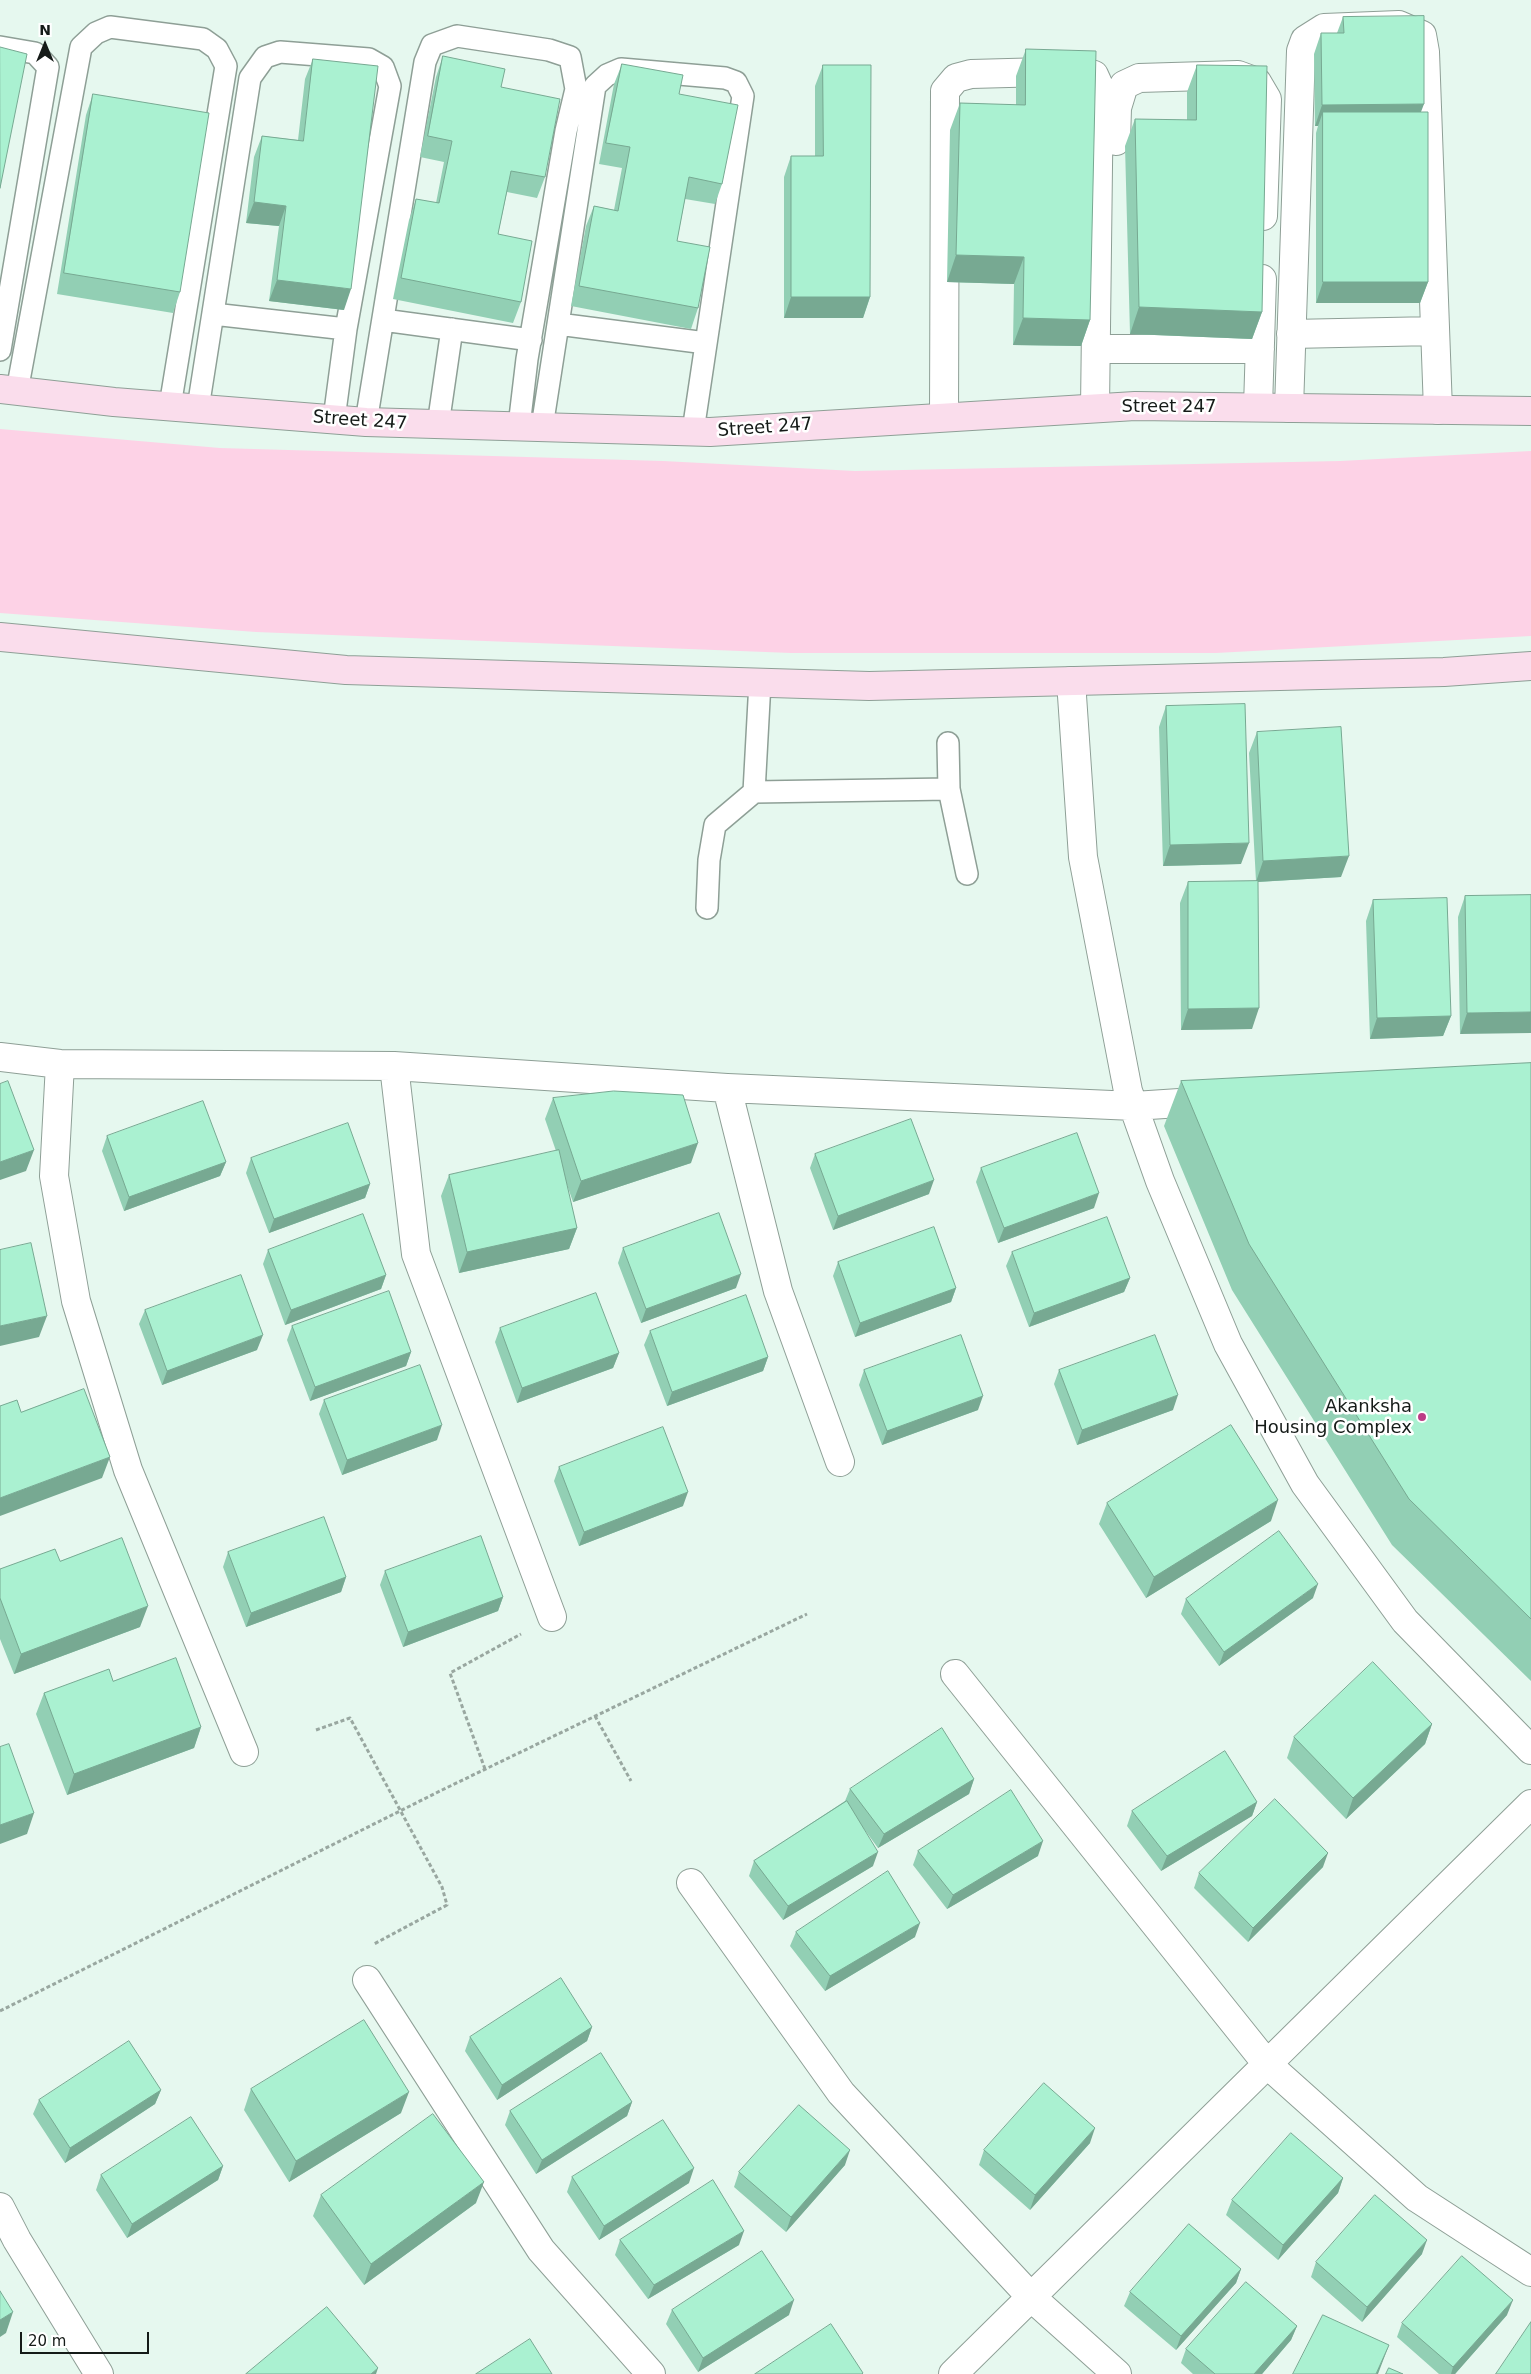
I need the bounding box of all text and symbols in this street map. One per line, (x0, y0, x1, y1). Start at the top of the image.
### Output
north arrow (20, 20, 70, 70)
text: N (39, 22, 51, 38)
street label: Street 247 (1122, 396, 1216, 418)
street label: Street 247 (312, 407, 408, 435)
street label: Street 247 (717, 414, 813, 442)
place label: Akanksha Housing Complex (1254, 1396, 1412, 1438)
marker: Akanksha Housing Complex (1416, 1411, 1428, 1423)
scale bar (22, 2322, 151, 2354)
text: 20 m (28, 2332, 66, 2350)

